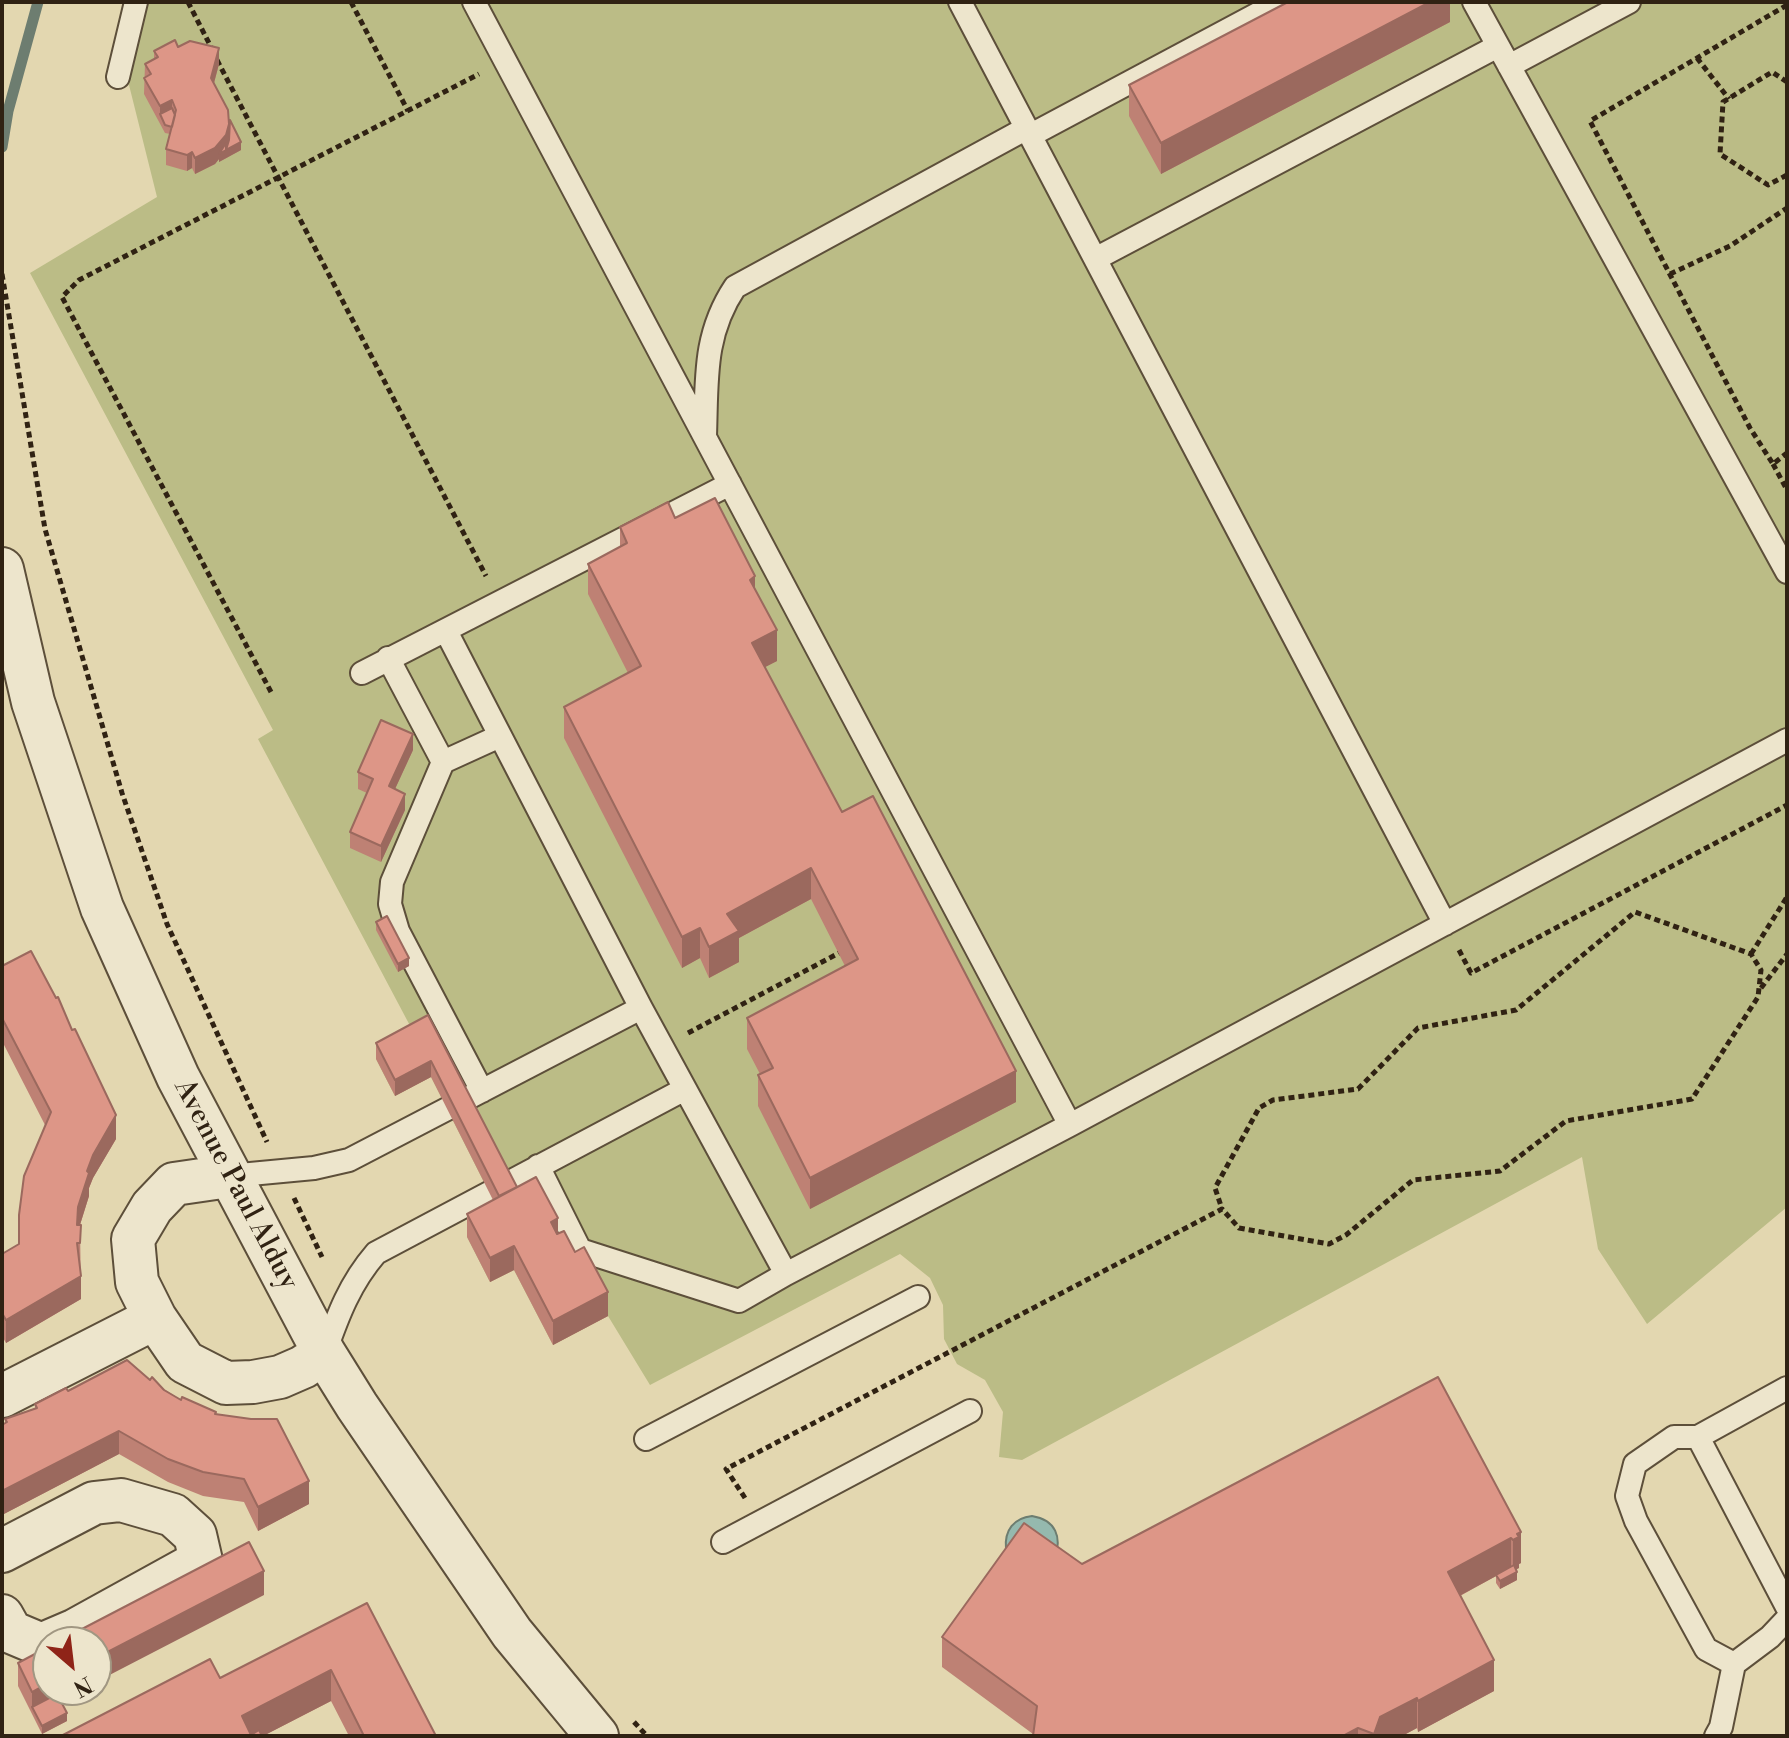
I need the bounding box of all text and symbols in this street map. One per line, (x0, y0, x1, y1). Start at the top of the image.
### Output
street label: Avenue Paul Alduy (165, 1074, 305, 1296)
north arrow (32, 1626, 112, 1706)
text: N (69, 1670, 97, 1702)

